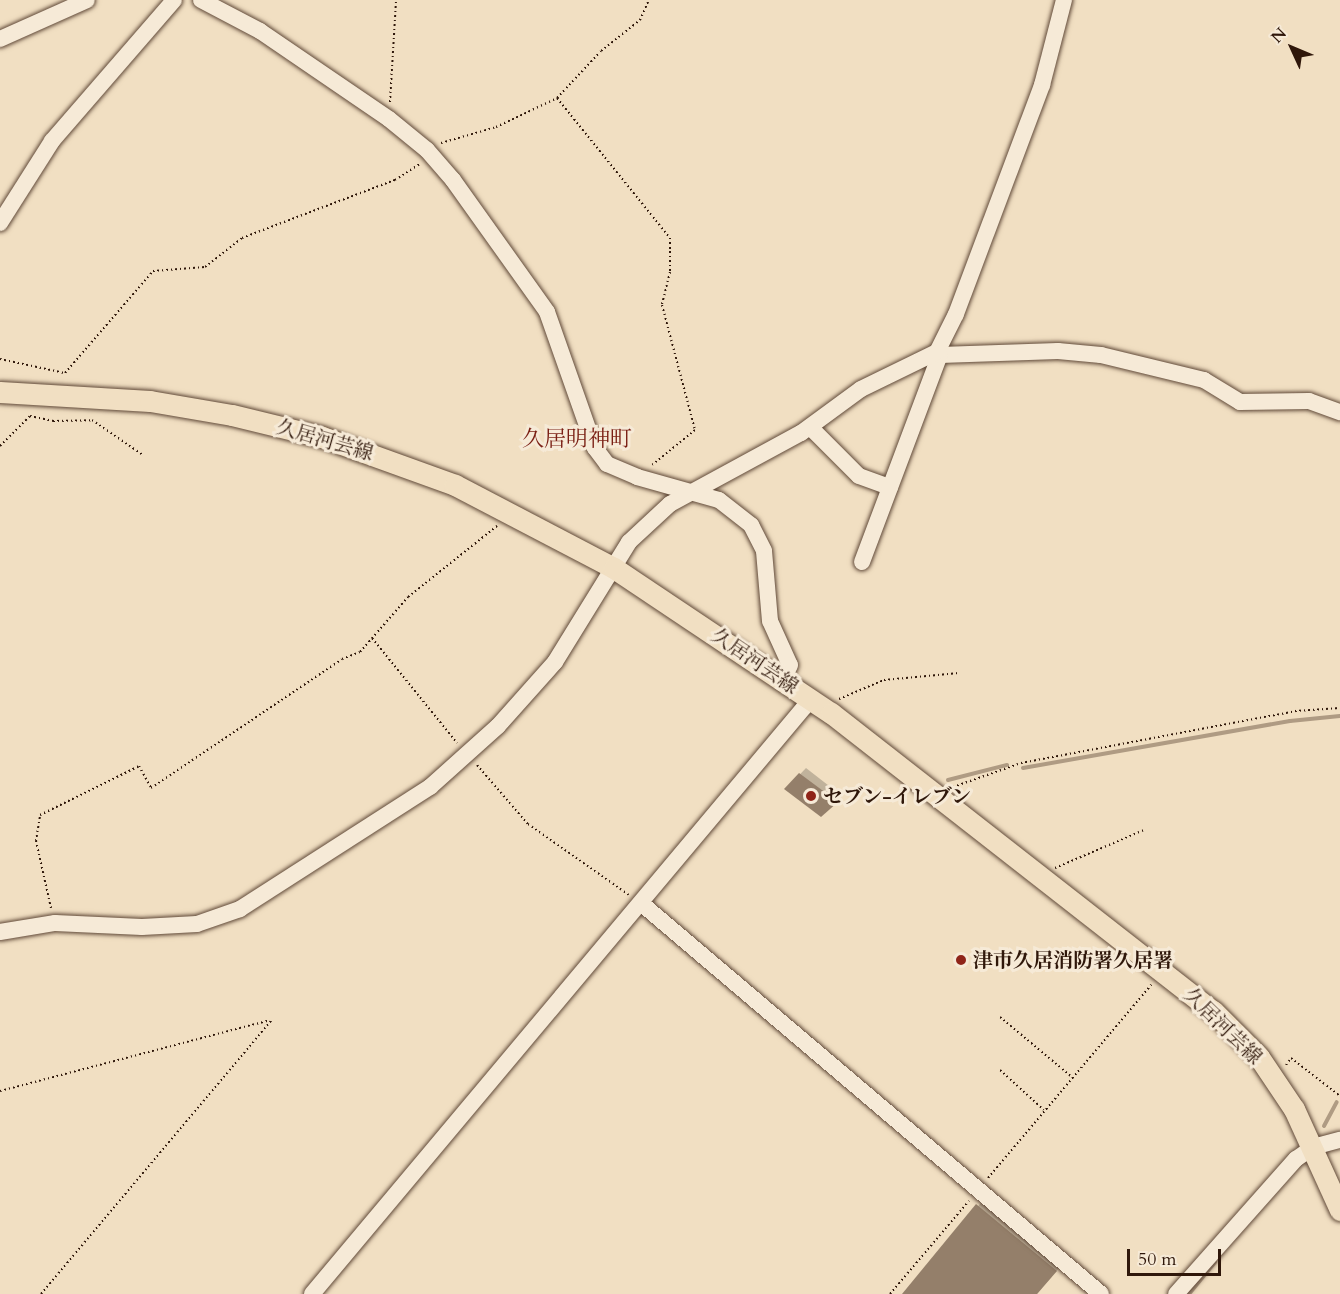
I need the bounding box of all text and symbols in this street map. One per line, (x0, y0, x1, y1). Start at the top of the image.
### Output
north arrow (1262, 18, 1322, 78)
text: N (1266, 23, 1292, 48)
street label: 久居河芸線 (274, 415, 376, 465)
district label: 久居明神町 (522, 427, 632, 453)
street label: 久居河芸線 (707, 623, 803, 699)
place label: セブン-イレブン (823, 784, 973, 808)
marker: セブン-イレブン (804, 789, 818, 803)
place label: 津市久居消防署久居署 (973, 948, 1173, 972)
marker: 津市久居消防署久居署 (954, 953, 968, 967)
street label: 久居河芸線 (1179, 983, 1267, 1069)
scale bar (1130, 1237, 1224, 1275)
text: 50 m (1138, 1247, 1177, 1272)

